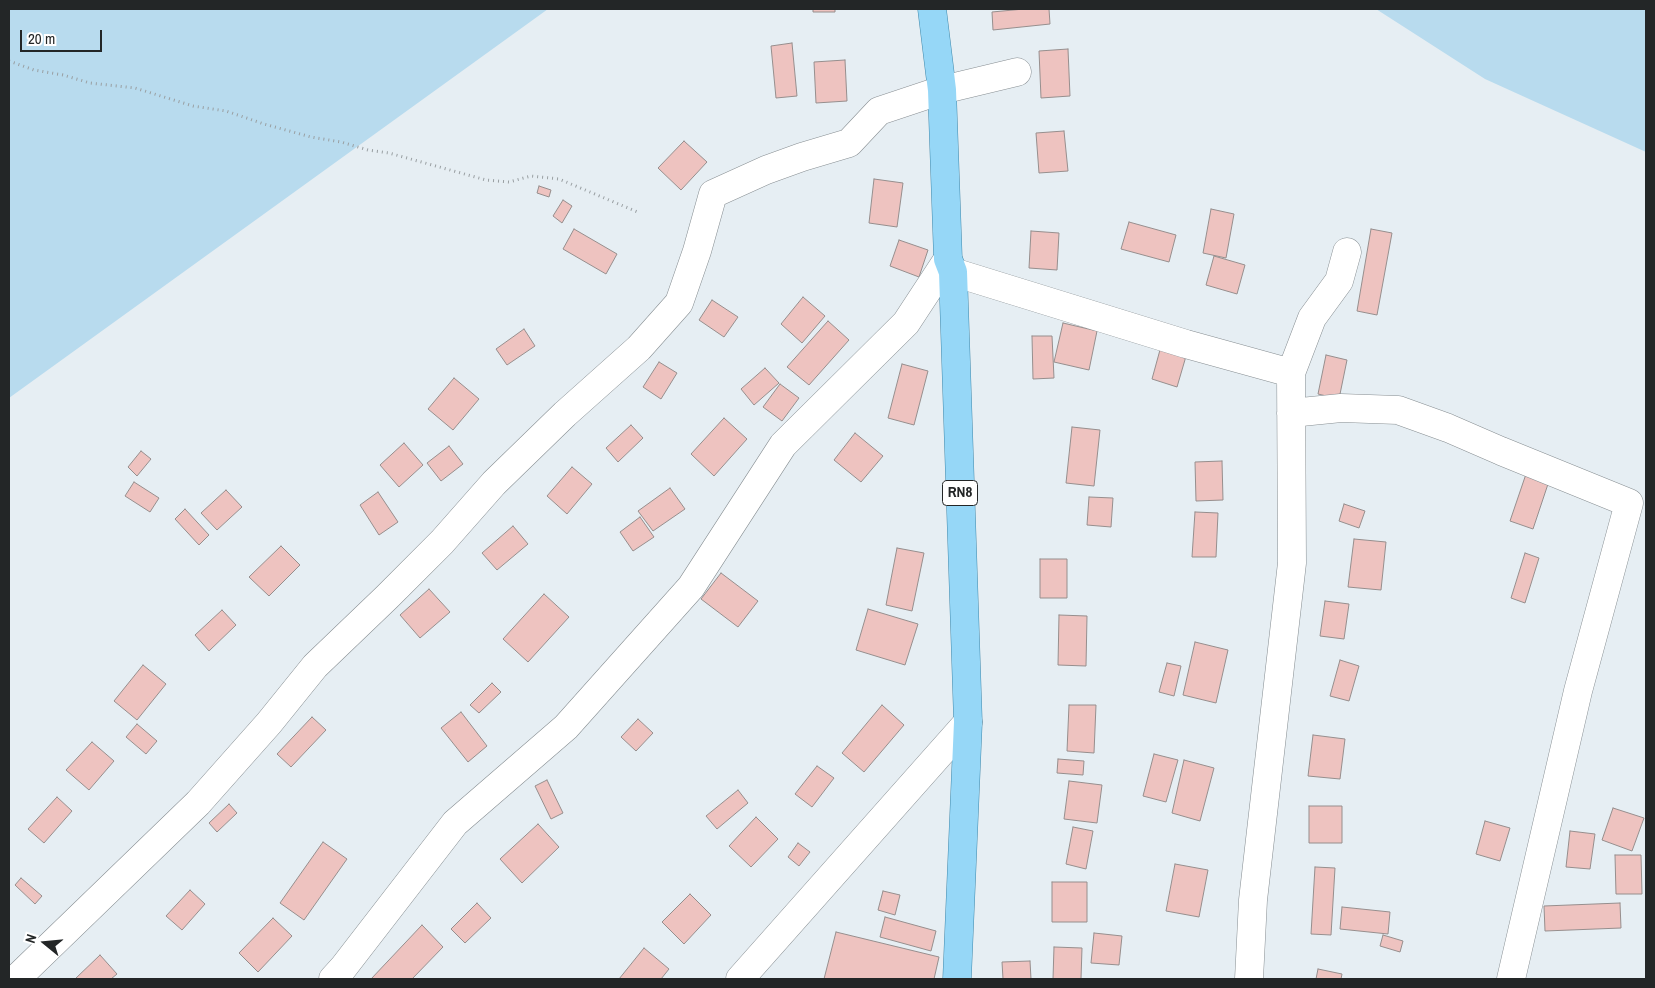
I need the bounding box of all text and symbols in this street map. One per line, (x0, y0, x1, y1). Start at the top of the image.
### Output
scale bar (22, 20, 105, 52)
text: 20 m (28, 28, 55, 49)
road number: RN8 (942, 480, 978, 506)
north arrow (20, 918, 70, 968)
text: N (21, 932, 40, 945)

